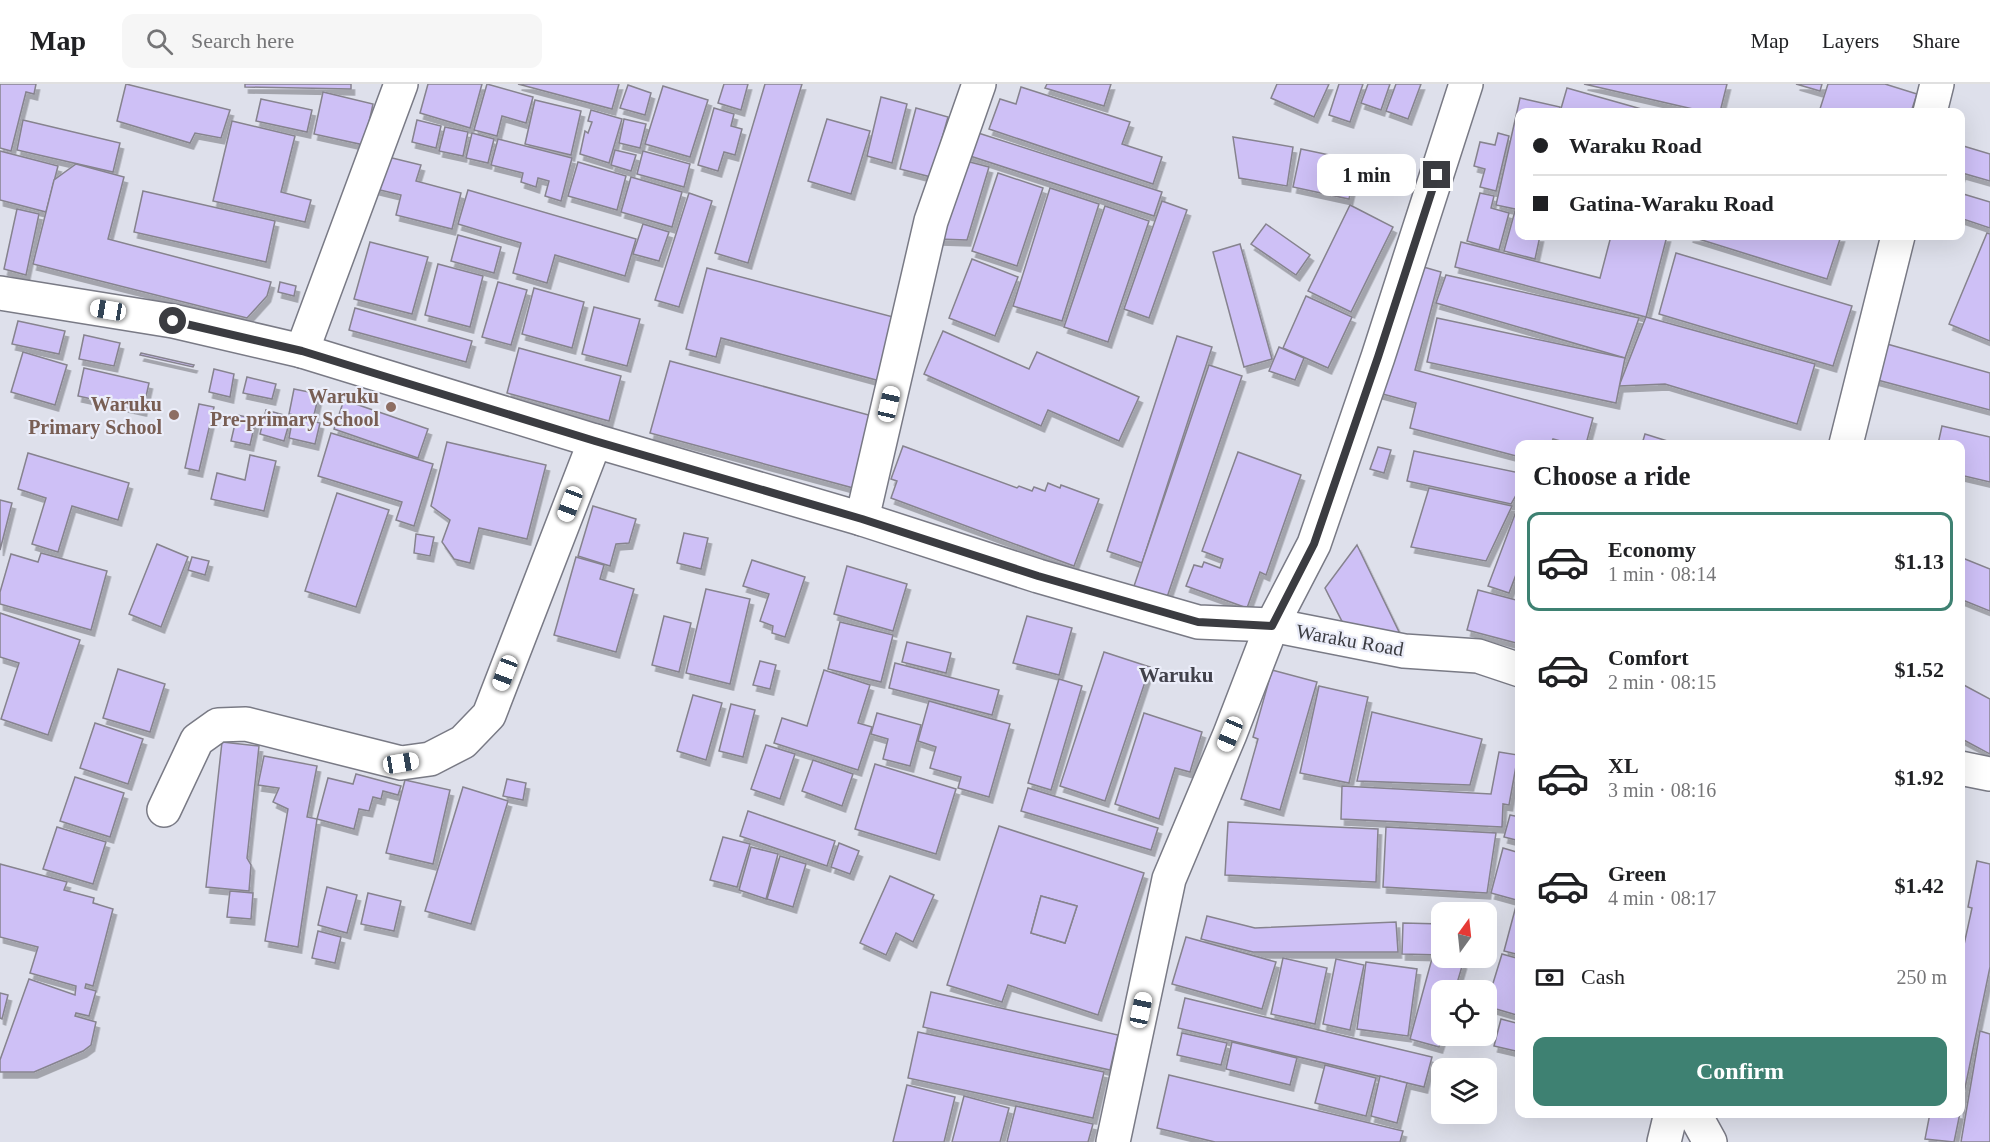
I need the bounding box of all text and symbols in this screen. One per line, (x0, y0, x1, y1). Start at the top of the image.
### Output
search box (122, 14, 542, 68)
text: Map (30, 25, 86, 56)
icon: search (143, 25, 176, 58)
text: Search here (191, 28, 294, 53)
text: Map (1751, 29, 1789, 53)
text: Layers (1822, 29, 1879, 53)
text: Share (1912, 29, 1960, 53)
text: Waraku Road (1569, 133, 1702, 158)
callout: 1 min (1317, 154, 1416, 196)
route end (1423, 161, 1450, 188)
text: 1 min (1342, 164, 1391, 186)
text: Gatina-Waraku Road (1569, 191, 1774, 216)
car (89, 298, 127, 322)
route start (159, 307, 186, 334)
car (876, 384, 902, 424)
place label: Waruku Pre-primary School (210, 385, 379, 431)
place label: Waruku Primary School (28, 393, 162, 439)
marker: Waruku Pre-primary School (384, 400, 398, 414)
marker: Waruku Primary School (167, 408, 181, 422)
text: Choose a ride (1533, 461, 1691, 491)
car (555, 484, 585, 524)
icon: car (1536, 535, 1590, 589)
text: Economy (1608, 537, 1696, 562)
text: $1.13 (1895, 549, 1944, 574)
text: 1 min · 08:14 (1608, 563, 1716, 585)
street label: Waraku Road (1294, 620, 1406, 660)
icon: car (1536, 643, 1590, 697)
text: Comfort (1608, 645, 1689, 670)
car (490, 653, 520, 693)
text: $1.52 (1895, 657, 1944, 682)
district label: Waruku (1139, 663, 1214, 687)
text: 2 min · 08:15 (1608, 671, 1716, 693)
car (1215, 714, 1245, 754)
car (382, 751, 420, 775)
icon: car (1536, 751, 1590, 805)
text: XL (1608, 753, 1639, 778)
text: $1.92 (1895, 765, 1944, 790)
text: 3 min · 08:16 (1608, 779, 1716, 801)
icon: car (1536, 859, 1590, 913)
text: Green (1608, 861, 1666, 886)
text: $1.42 (1895, 873, 1944, 898)
text: 4 min · 08:17 (1608, 887, 1716, 909)
north arrow (1431, 902, 1497, 968)
map controls (1431, 902, 1497, 1124)
icon: cash (1533, 961, 1566, 994)
text: Cash (1581, 964, 1625, 989)
text: 250 m (1896, 966, 1947, 988)
button: locate (1431, 980, 1497, 1046)
car (1128, 991, 1154, 1029)
button: Confirm (1533, 1037, 1947, 1106)
button: layers (1431, 1058, 1497, 1124)

